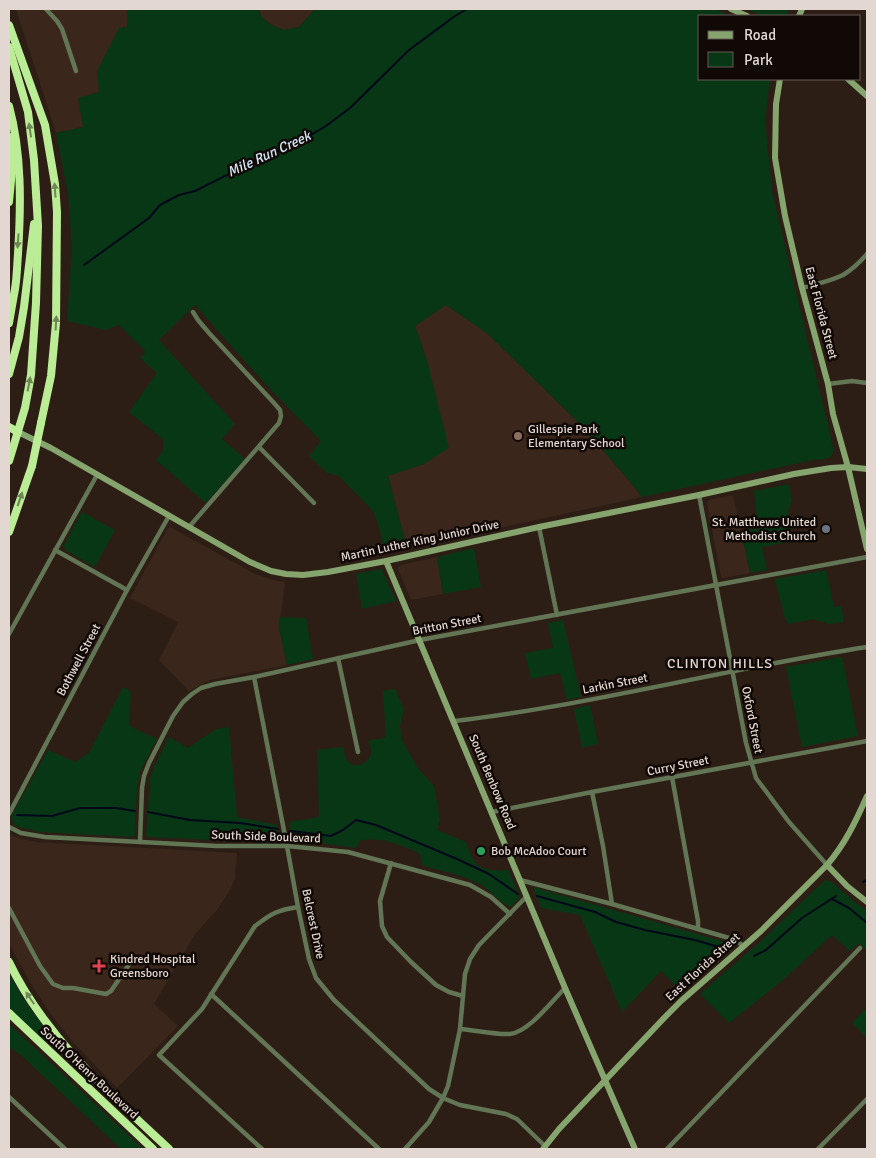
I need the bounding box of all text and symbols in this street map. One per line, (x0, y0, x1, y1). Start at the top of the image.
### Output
legend (698, 15, 861, 80)
text: Road (744, 26, 776, 44)
text: Park (744, 51, 773, 69)
one-way arrow (26, 122, 34, 138)
water label: Mile Run Creek (225, 126, 315, 181)
one-way arrow (51, 182, 59, 198)
one-way arrow (14, 234, 22, 250)
street label: East Florida Street (801, 265, 841, 361)
one-way arrow (52, 315, 60, 331)
one-way arrow (26, 376, 34, 392)
place label: Gillespie Park Elementary School (528, 422, 625, 451)
marker: Gillespie Park Elementary School (512, 430, 524, 442)
one-way arrow (17, 491, 25, 506)
place label: St. Matthews United Methodist Church (712, 515, 816, 544)
street label: Martin Luther King Junior Drive (340, 517, 500, 565)
marker: St. Matthews United Methodist Church (820, 523, 832, 535)
street label: Britton Street (411, 611, 483, 639)
street label: Bothwell Street (54, 621, 104, 699)
district label: CLINTON HILLS (667, 655, 773, 672)
street label: Larkin Street (581, 670, 649, 698)
street label: Oxford Street (738, 685, 766, 755)
street label: South Benbow Road (465, 732, 519, 832)
street label: Curry Street (646, 753, 710, 779)
street label: South Side Boulevard (211, 828, 321, 846)
place label: Bob McAdoo Court (491, 844, 586, 859)
marker: Bob McAdoo Court (475, 845, 487, 857)
street label: Belcrest Drive (298, 887, 328, 961)
street label: East Florida Street (663, 930, 743, 1004)
place label: Kindred Hospital Greensboro (110, 952, 196, 981)
marker: Kindred Hospital Greensboro (92, 959, 106, 973)
one-way arrow (25, 991, 35, 1005)
street label: South O'Henry Boulevard (37, 1024, 141, 1122)

